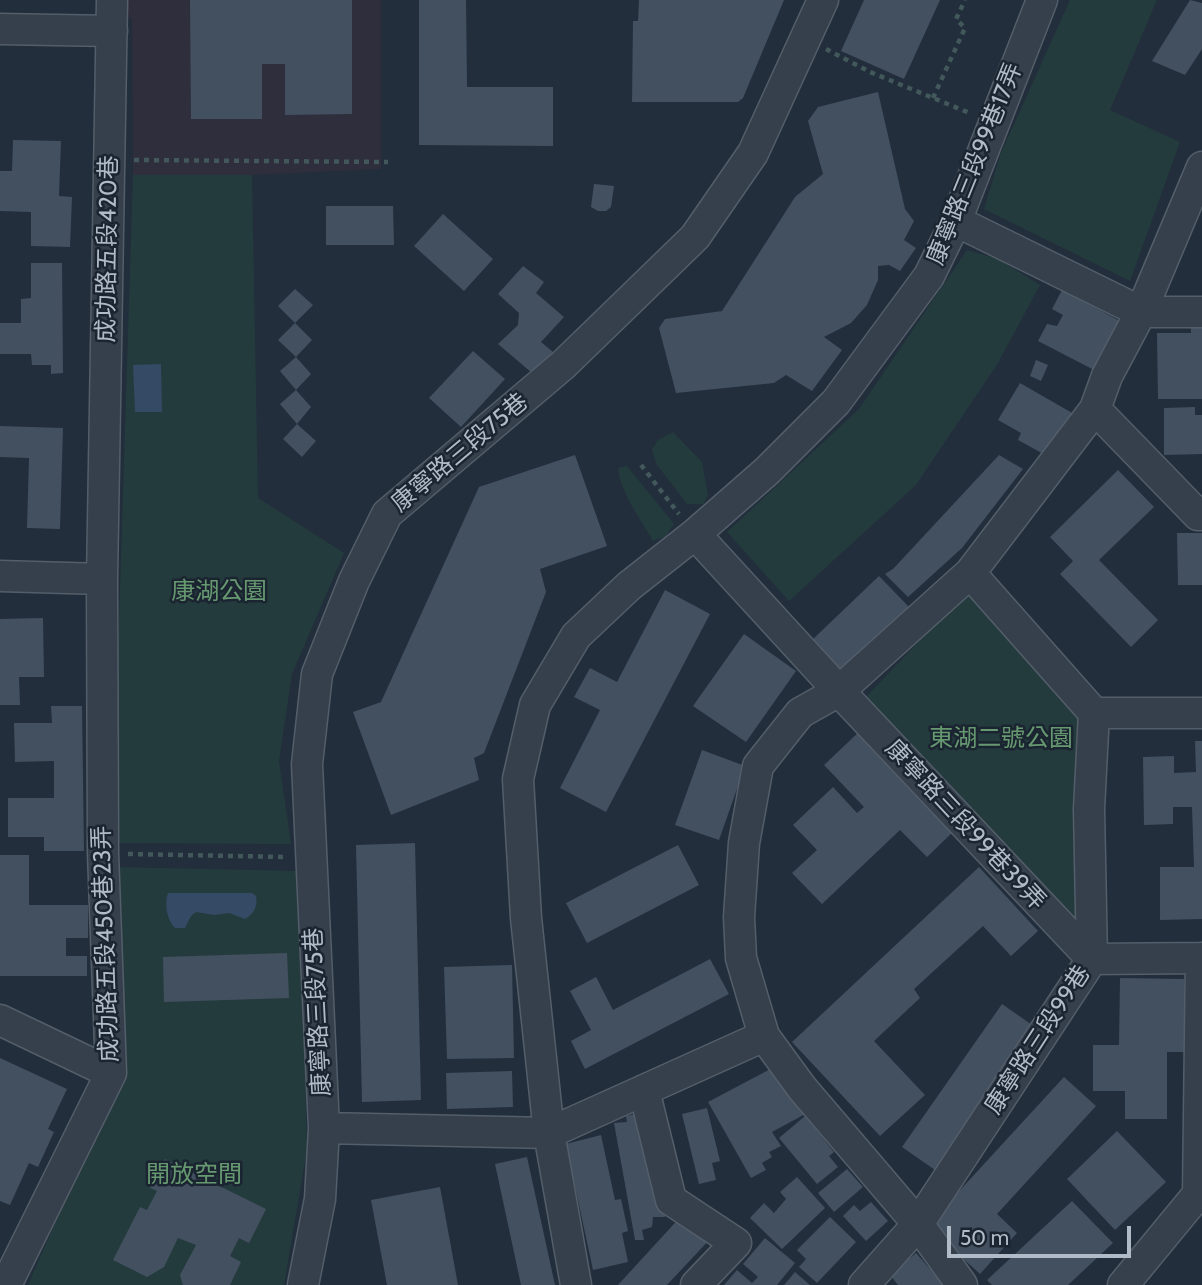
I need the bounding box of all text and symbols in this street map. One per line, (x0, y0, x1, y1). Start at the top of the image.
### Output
street label: 康寧路三段99巷17弄 (921, 59, 1029, 269)
street label: 成功路五段420巷 (92, 155, 124, 343)
street label: 康寧路三段75巷 (386, 388, 534, 518)
park label: 康湖公園 (171, 578, 267, 606)
park label: 東湖二號公園 (929, 725, 1073, 753)
street label: 康寧路三段99巷39弄 (879, 734, 1051, 916)
street label: 成功路五段450巷23弄 (87, 825, 125, 1063)
street label: 康寧路三段75巷 (299, 927, 337, 1097)
street label: 康寧路三段99巷 (979, 960, 1097, 1120)
park label: 開放空間 (146, 1161, 242, 1189)
scale bar (950, 1212, 1134, 1256)
text: 50 m (960, 1225, 1009, 1250)

